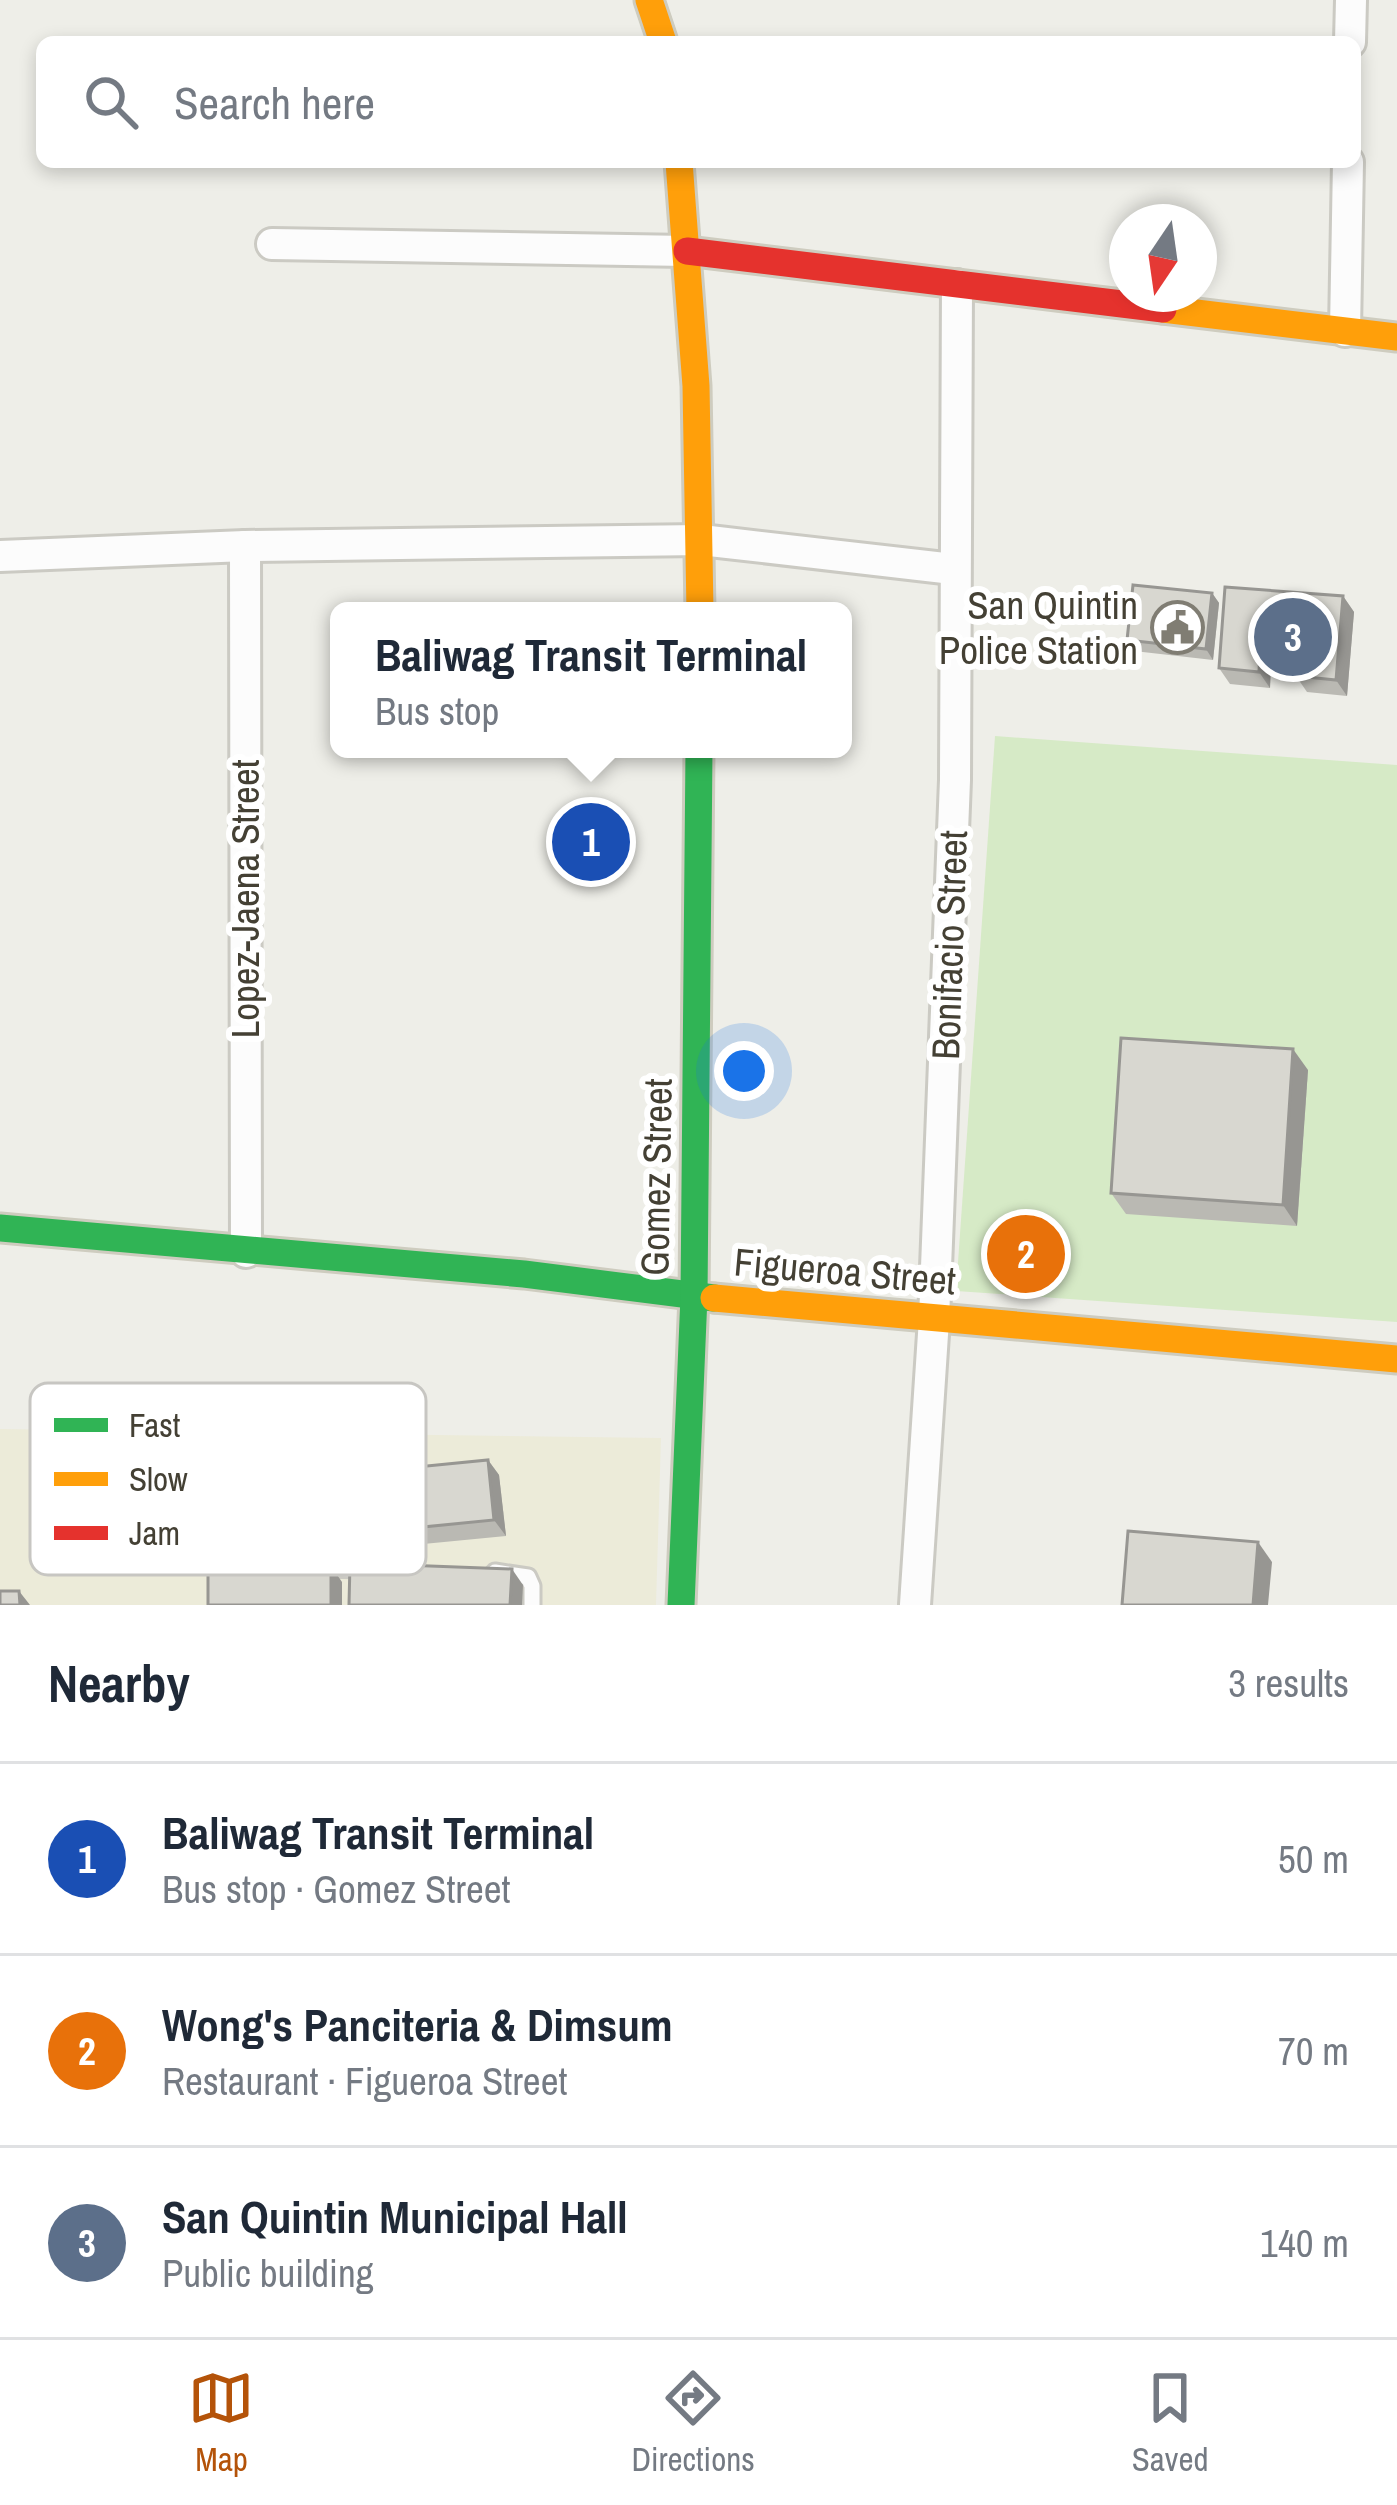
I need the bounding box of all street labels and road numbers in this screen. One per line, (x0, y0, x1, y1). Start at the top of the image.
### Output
street label: Lopez-Jaena Street (219, 759, 271, 1039)
street label: Bonifacio Street (919, 829, 979, 1061)
street label: Gomez Street (628, 1078, 684, 1276)
street label: Figueroa Street (732, 1235, 958, 1307)

